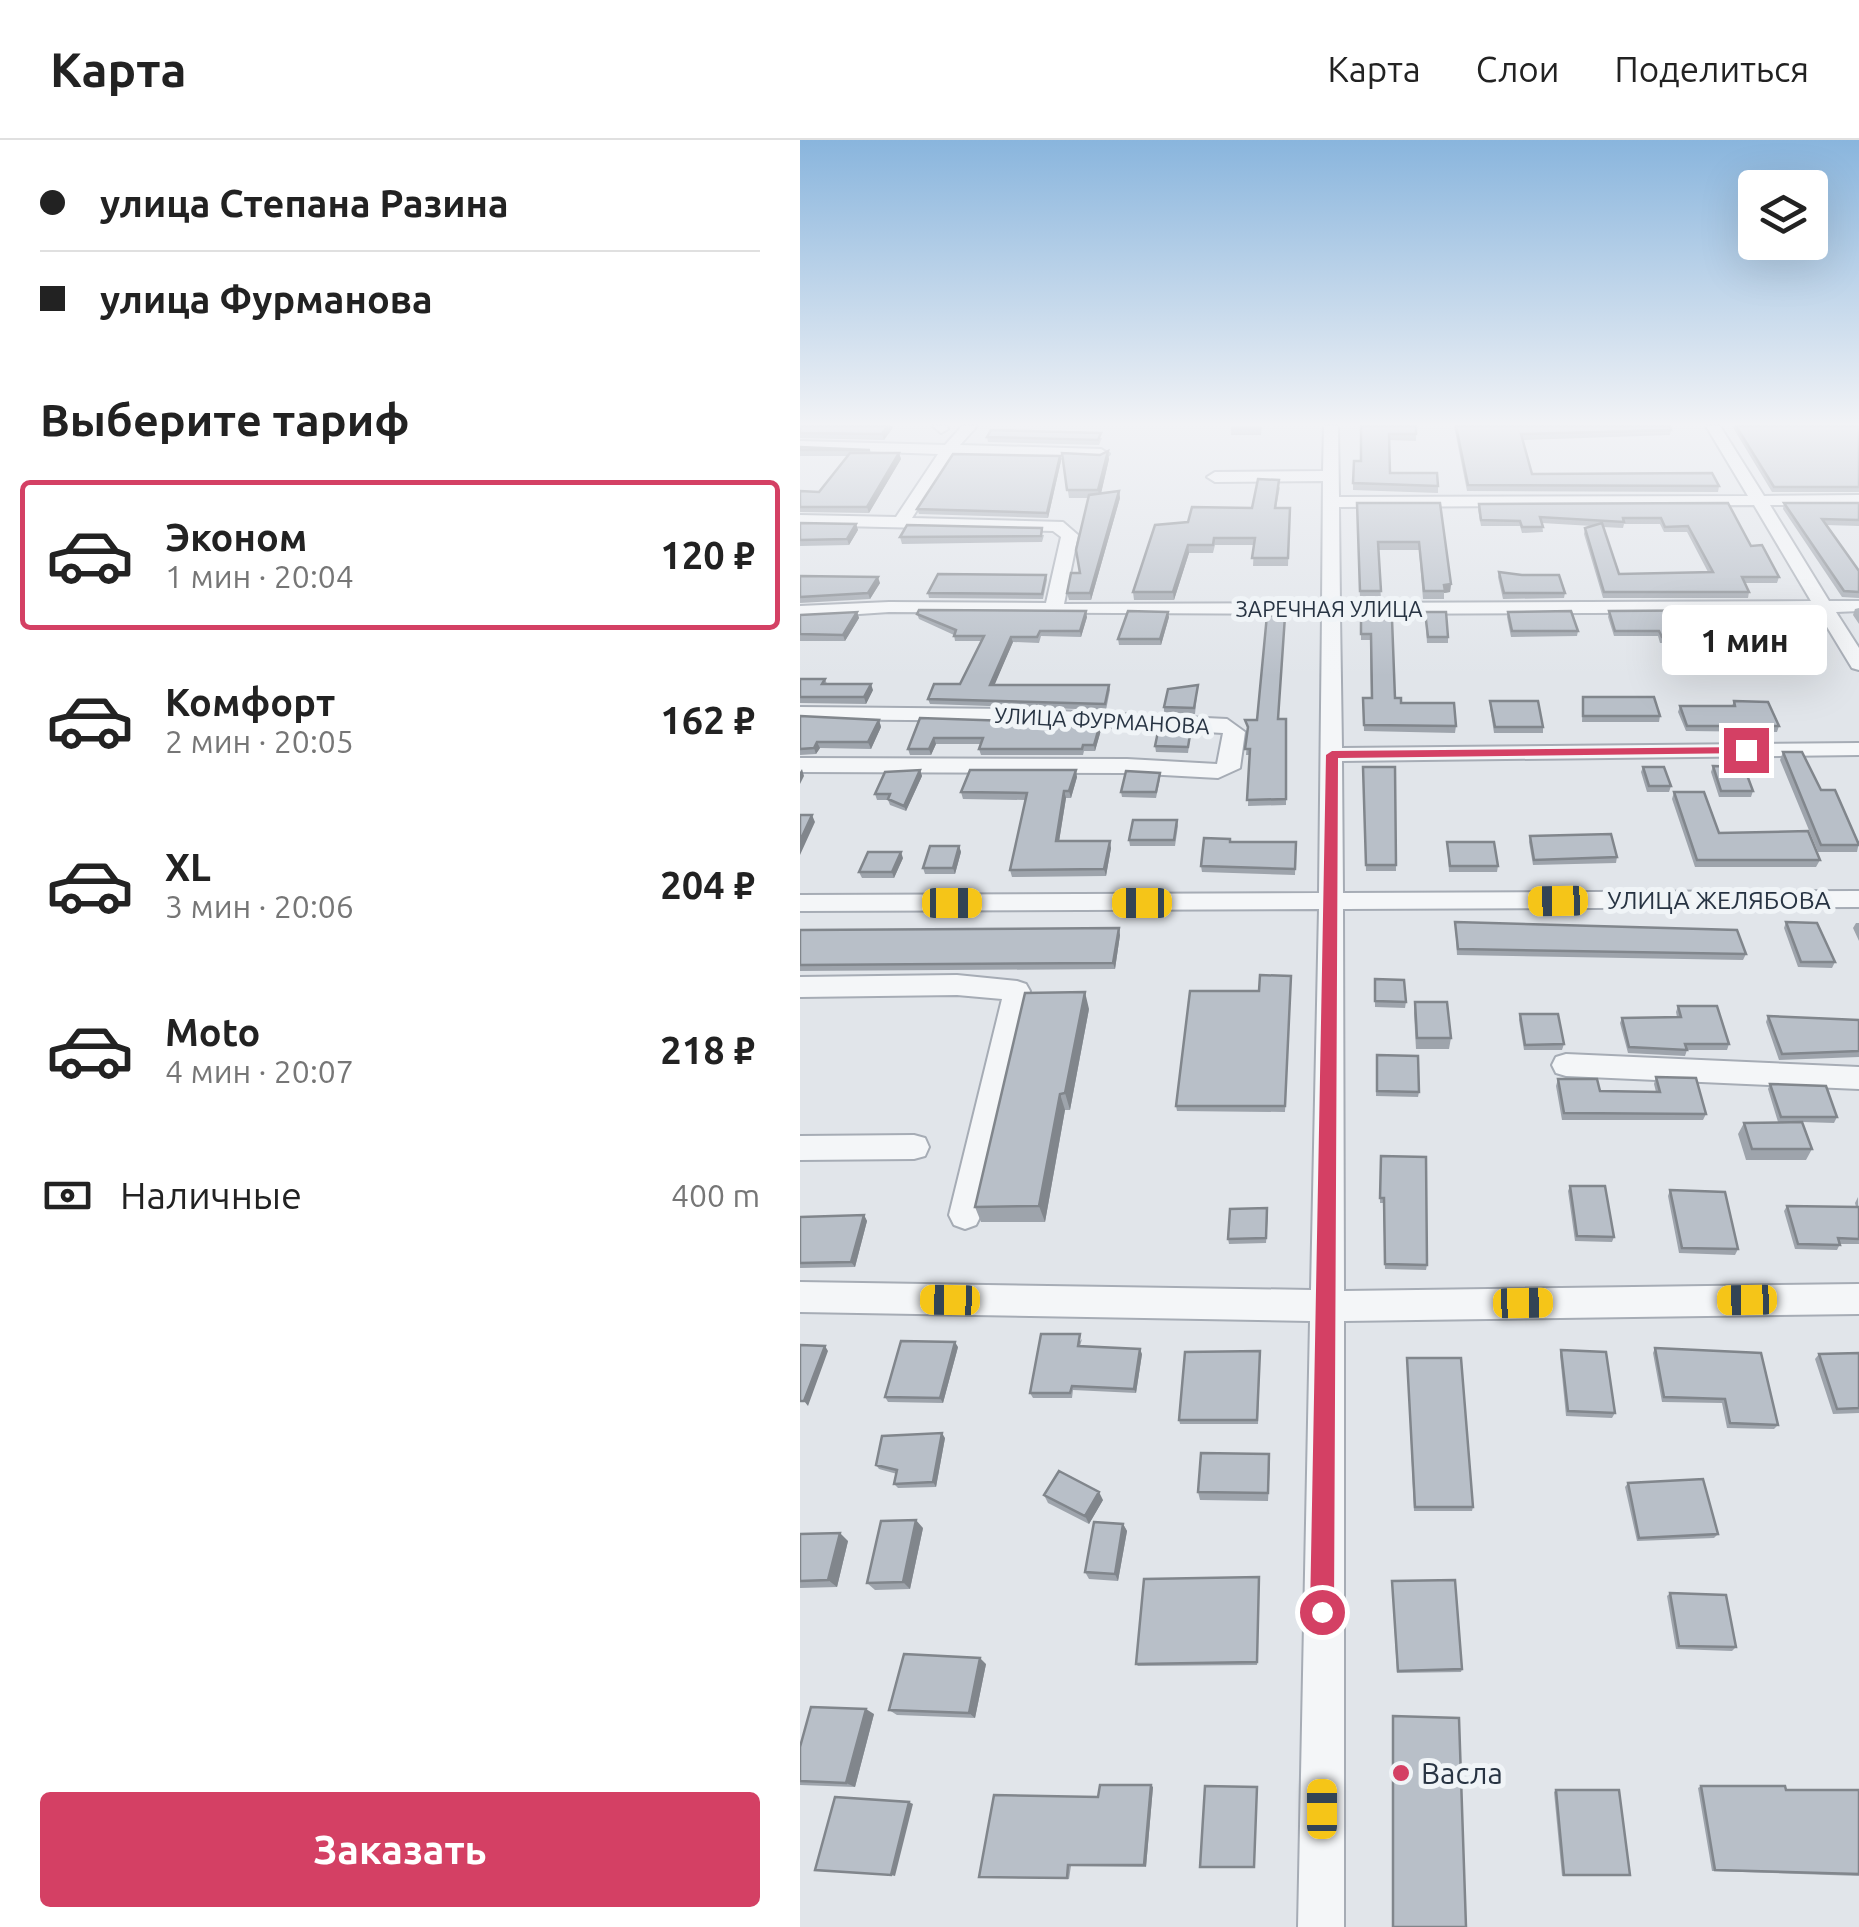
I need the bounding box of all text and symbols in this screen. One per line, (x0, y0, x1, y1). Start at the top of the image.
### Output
text: Карта (50, 42, 187, 96)
text: Карта (1327, 49, 1421, 89)
text: Слои (1476, 49, 1560, 89)
text: Поделиться (1615, 49, 1809, 89)
map controls (1738, 170, 1828, 260)
button: layers (1738, 170, 1828, 260)
text: улица Степана Разина (100, 182, 509, 224)
text: улица Фурманова (100, 278, 433, 320)
text: Выберите тариф (40, 394, 410, 445)
icon: car (45, 510, 135, 600)
text: Эконом (165, 516, 307, 558)
text: 120 ₽ (660, 534, 755, 576)
text: 1 мин · 20:04 (165, 558, 354, 594)
street label: ЗАРЕЧНАЯ УЛИЦА (1236, 596, 1423, 621)
callout: 1 мин (1664, 605, 1828, 675)
text: 1 мин (1700, 622, 1789, 658)
icon: car (45, 675, 135, 765)
text: Комфорт (165, 681, 335, 723)
text: 162 ₽ (660, 699, 755, 741)
street label: УЛИЦА ФУРМАНОВА (994, 702, 1211, 738)
text: 2 мин · 20:05 (165, 723, 354, 759)
route end (1724, 728, 1769, 773)
icon: car (45, 840, 135, 930)
text: XL (165, 846, 211, 888)
text: 204 ₽ (660, 864, 755, 906)
car (1528, 885, 1588, 917)
street label: УЛИЦА ЖЕЛЯБОВА (1607, 886, 1831, 914)
text: 3 мин · 20:06 (165, 888, 354, 924)
car (922, 888, 982, 918)
car (1112, 888, 1172, 918)
icon: car (45, 1005, 135, 1095)
text: Moto (165, 1011, 260, 1053)
text: 218 ₽ (660, 1029, 755, 1071)
text: 4 мин · 20:07 (165, 1053, 354, 1089)
icon: cash (40, 1168, 95, 1223)
text: Наличные (120, 1174, 302, 1216)
text: 400 m (671, 1177, 760, 1213)
car (920, 1284, 980, 1316)
car (1717, 1284, 1777, 1316)
car (1493, 1287, 1553, 1319)
route start (1300, 1590, 1345, 1635)
place label: Васла (1421, 1756, 1503, 1790)
marker: Васла (1390, 1762, 1412, 1784)
car (1307, 1779, 1337, 1839)
button: Заказать (40, 1792, 760, 1907)

